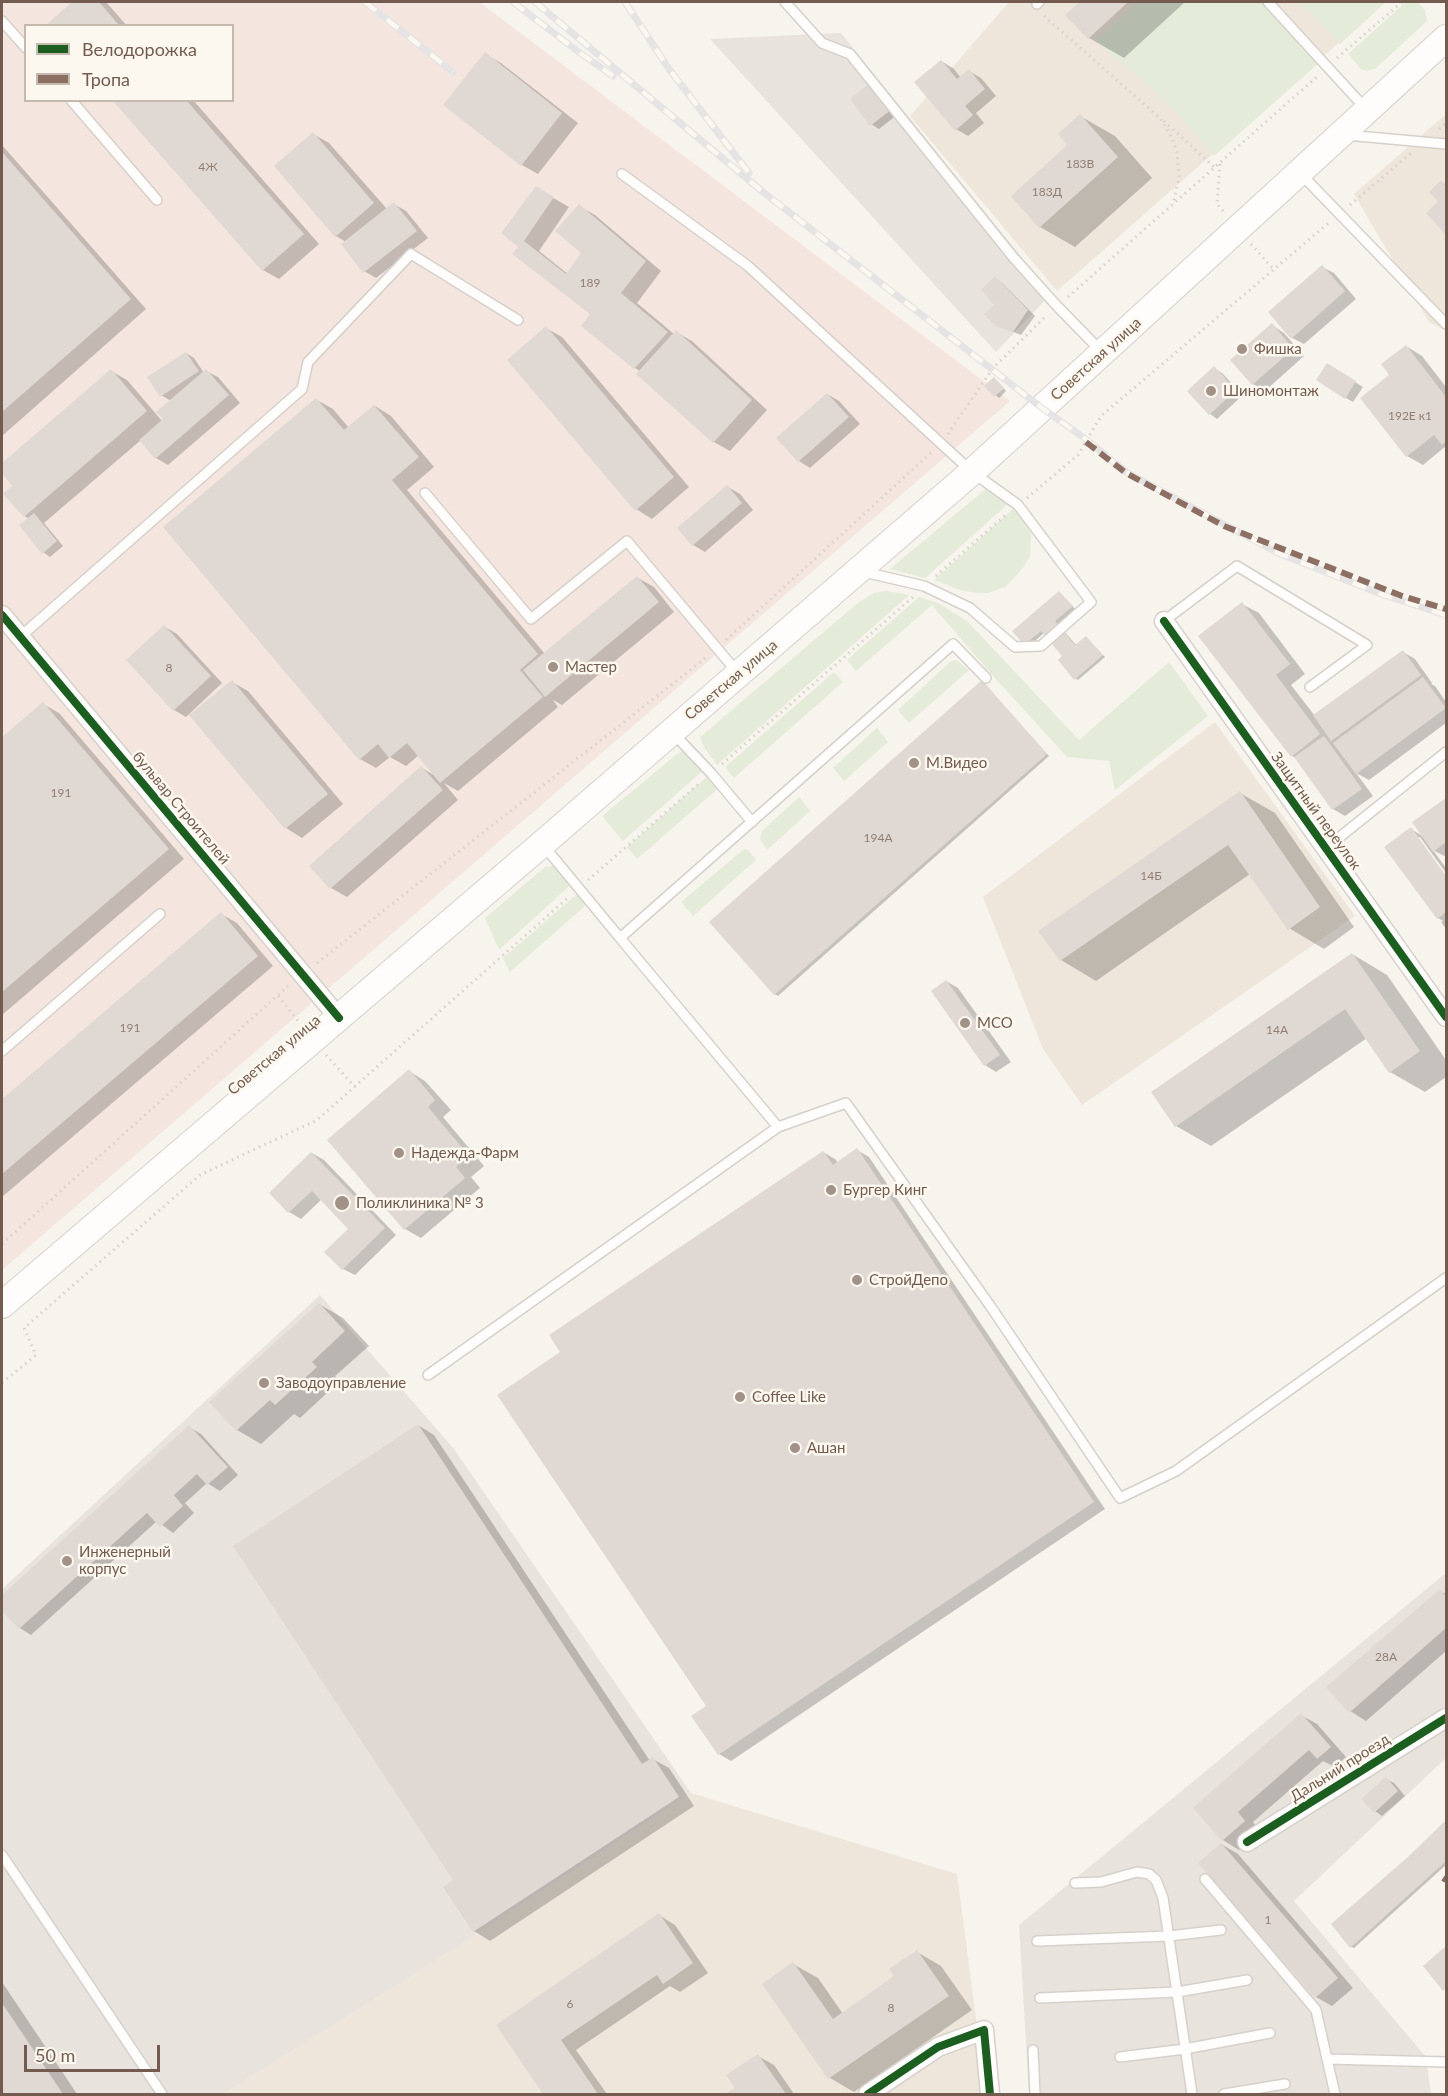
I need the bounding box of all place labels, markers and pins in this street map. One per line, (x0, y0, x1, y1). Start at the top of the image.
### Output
place label: Фишка (1254, 340, 1302, 358)
marker: Фишка (1235, 342, 1249, 356)
place label: Шиномонтаж (1223, 382, 1319, 400)
marker: Шиномонтаж (1204, 384, 1218, 398)
place label: Мастер (565, 658, 617, 676)
marker: Мастер (546, 660, 560, 674)
place label: М.Видео (926, 754, 987, 772)
marker: М.Видео (907, 756, 921, 770)
place label: МСО (977, 1014, 1013, 1032)
marker: МСО (958, 1016, 972, 1030)
place label: Надежда-Фарм (411, 1144, 519, 1162)
marker: Надежда-Фарм (392, 1146, 406, 1160)
place label: Бургер Кинг (843, 1181, 927, 1199)
marker: Бургер Кинг (824, 1183, 838, 1197)
marker: Поликлиника № 3 (333, 1194, 351, 1212)
place label: Поликлиника № 3 (356, 1194, 484, 1212)
place label: СтройДепо (869, 1271, 948, 1289)
marker: СтройДепо (850, 1273, 864, 1287)
place label: Заводоуправление (276, 1374, 406, 1392)
marker: Заводоуправление (257, 1376, 271, 1390)
place label: Coffee Like (752, 1388, 826, 1406)
marker: Coffee Like (733, 1390, 747, 1404)
place label: Ашан (807, 1439, 845, 1457)
marker: Ашан (788, 1441, 802, 1455)
place label: Инженерный корпус (79, 1543, 171, 1578)
marker: Инженерный корпус (60, 1554, 74, 1568)

